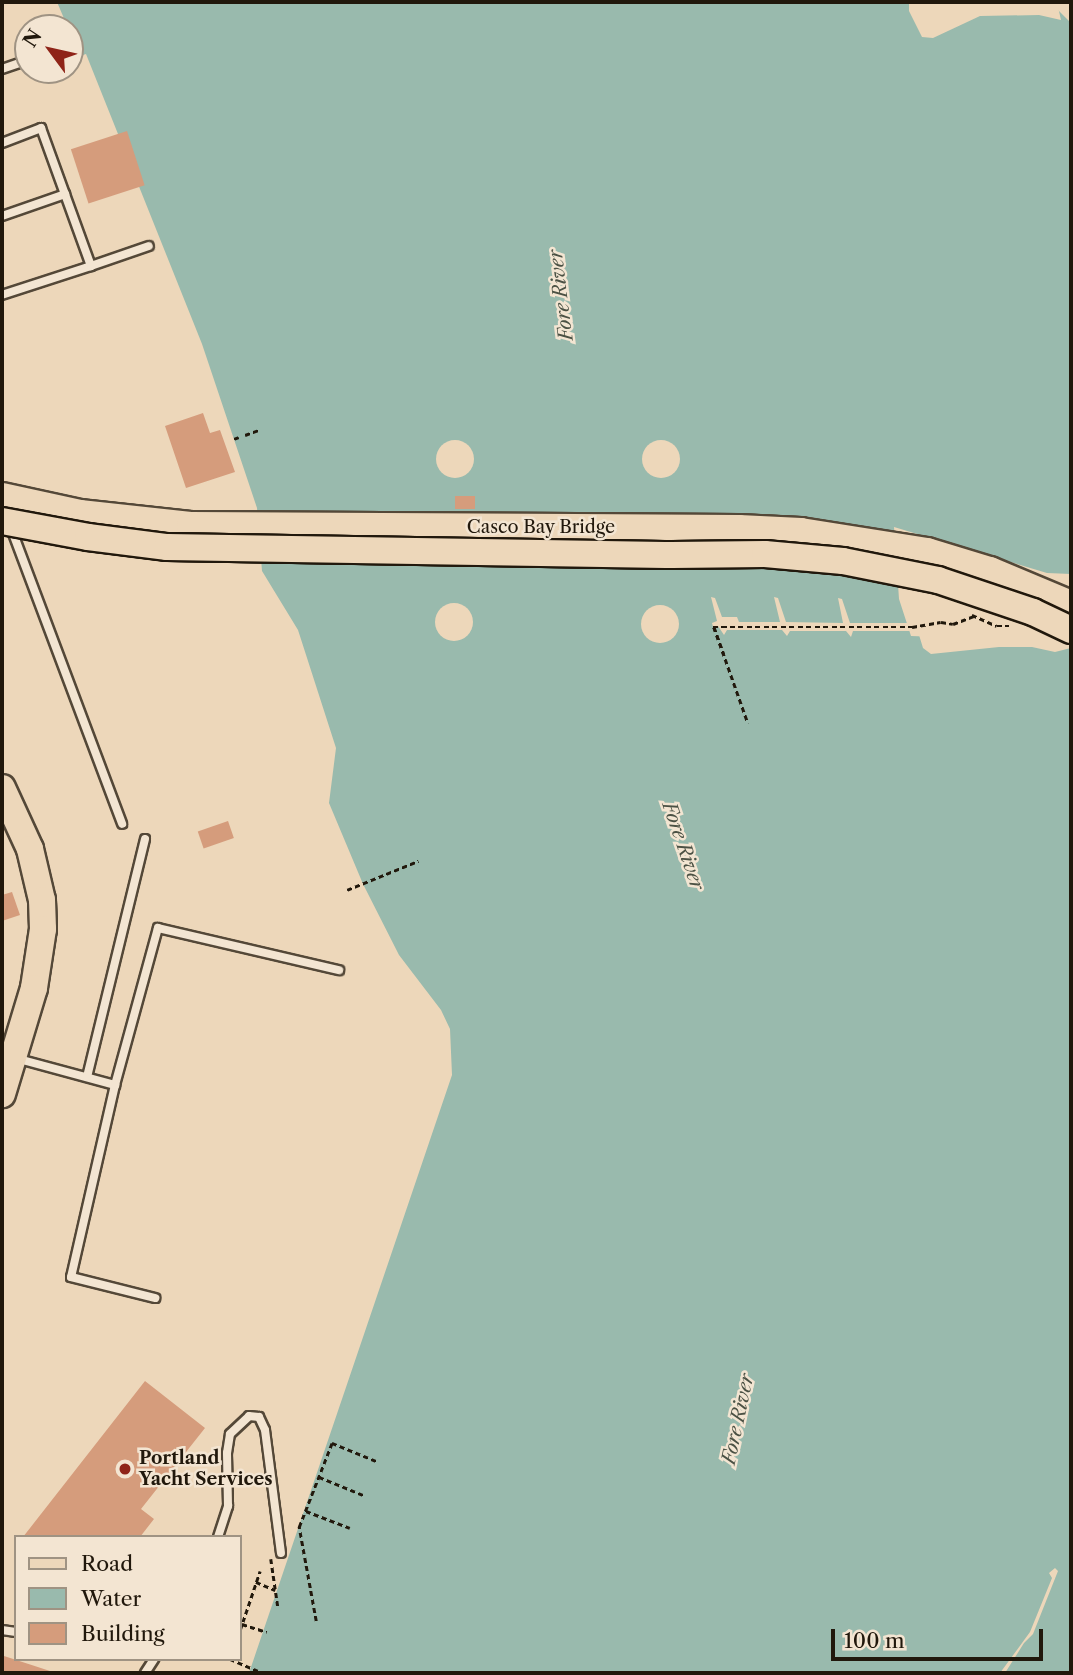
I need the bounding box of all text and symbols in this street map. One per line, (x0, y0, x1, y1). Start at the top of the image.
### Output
north arrow (14, 14, 84, 84)
text: N (18, 25, 47, 52)
water label: Fore River (544, 248, 578, 342)
street label: Casco Bay Bridge (467, 516, 615, 538)
water label: Fore River (657, 799, 709, 893)
water label: Fore River (717, 1372, 759, 1466)
place label: Portland Yacht Services (139, 1448, 273, 1490)
marker: Portland Yacht Services (117, 1461, 133, 1477)
legend (14, 1535, 242, 1661)
text: Road (81, 1551, 133, 1576)
text: Water (81, 1586, 141, 1611)
scale bar (835, 1616, 1047, 1660)
text: Building (81, 1621, 165, 1646)
text: 100 m (844, 1628, 905, 1653)

